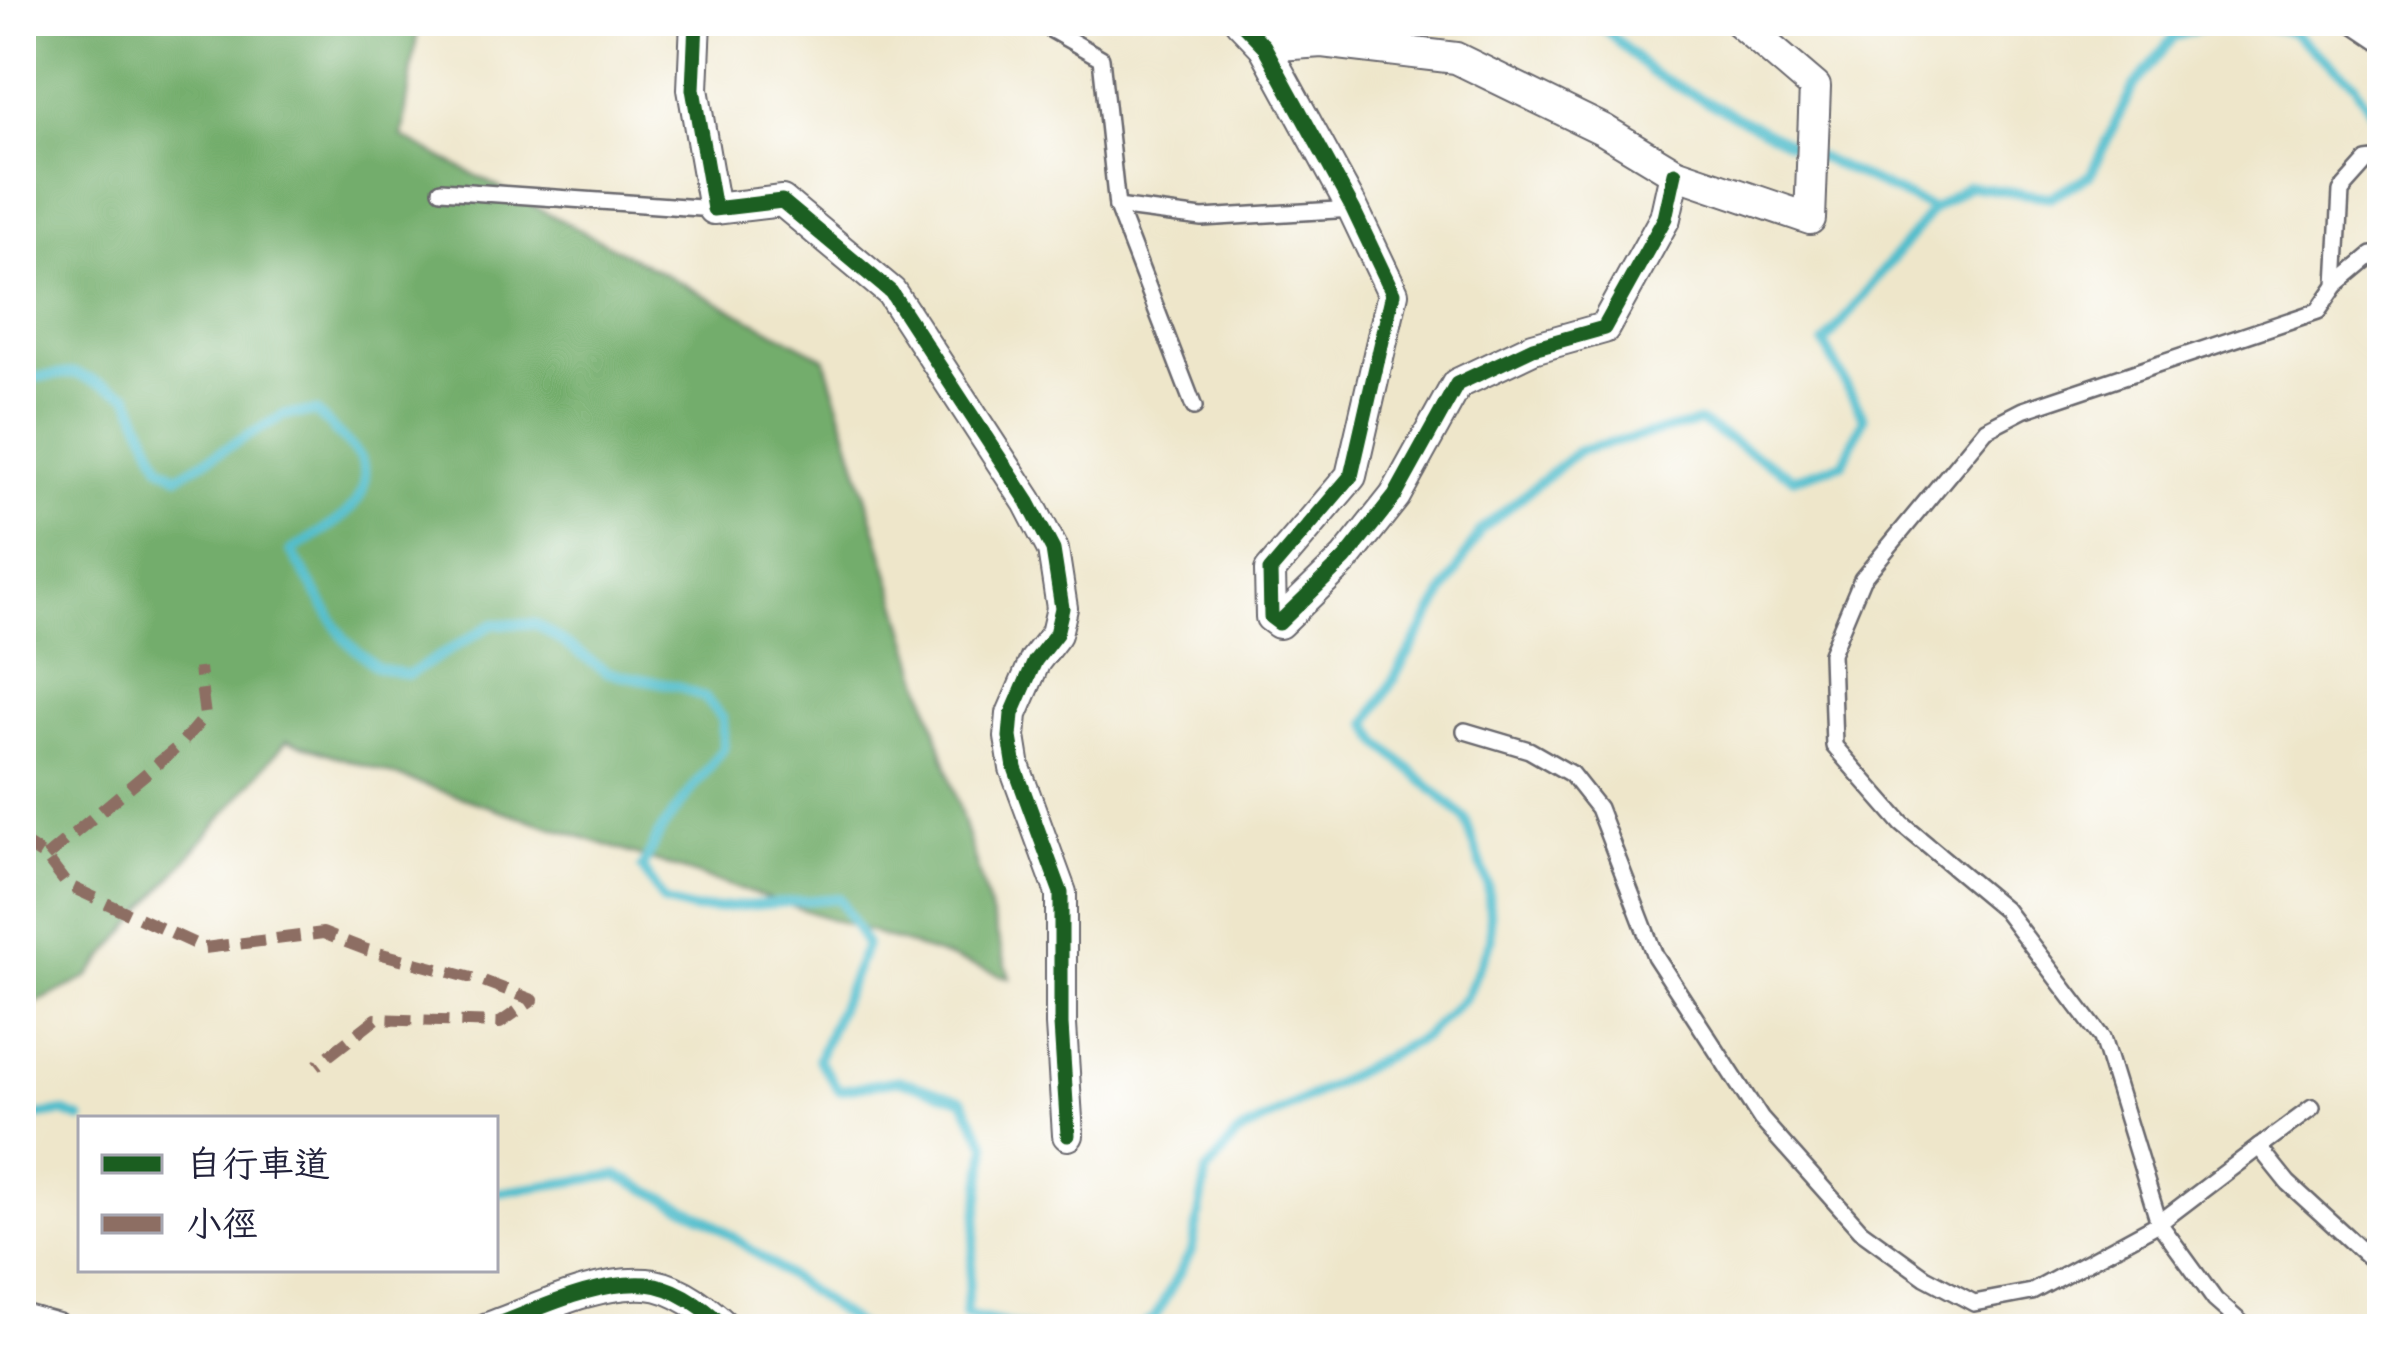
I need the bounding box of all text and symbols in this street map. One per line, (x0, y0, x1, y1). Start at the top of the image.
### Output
legend (78, 1116, 498, 1272)
text: 自行車道 (186, 1143, 330, 1195)
text: 小徑 (186, 1203, 258, 1255)

